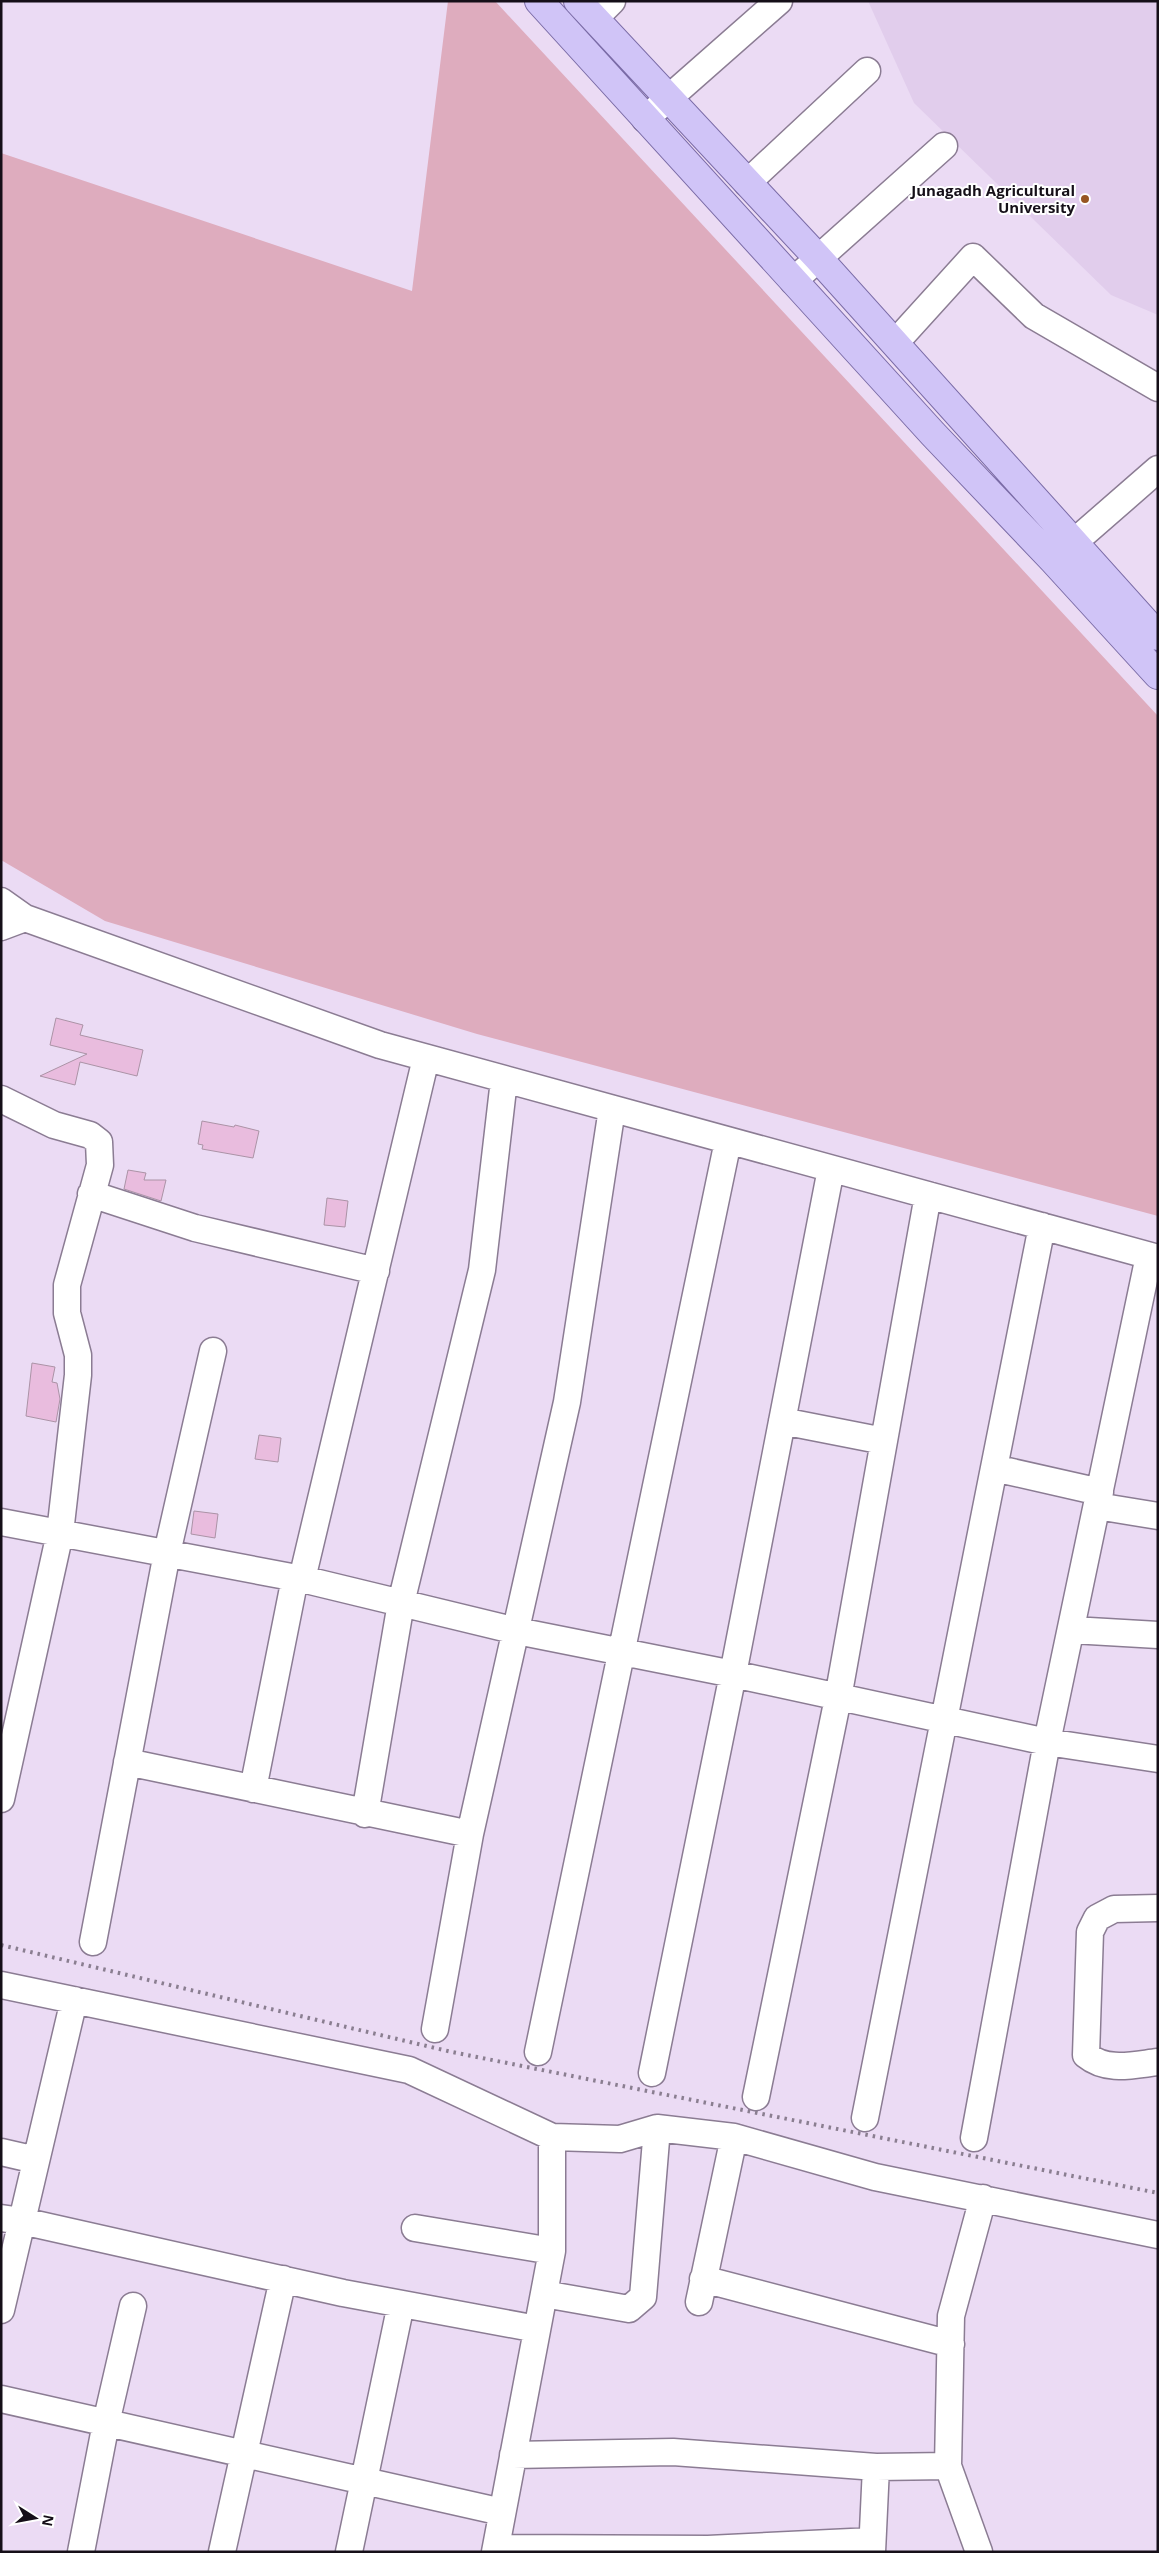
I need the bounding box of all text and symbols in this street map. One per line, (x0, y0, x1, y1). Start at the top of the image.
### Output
place label: Junagadh Agricultural University (909, 180, 1075, 217)
marker: Junagadh Agricultural University (1079, 193, 1091, 205)
north arrow (10, 2493, 60, 2543)
text: N (38, 2513, 59, 2528)

